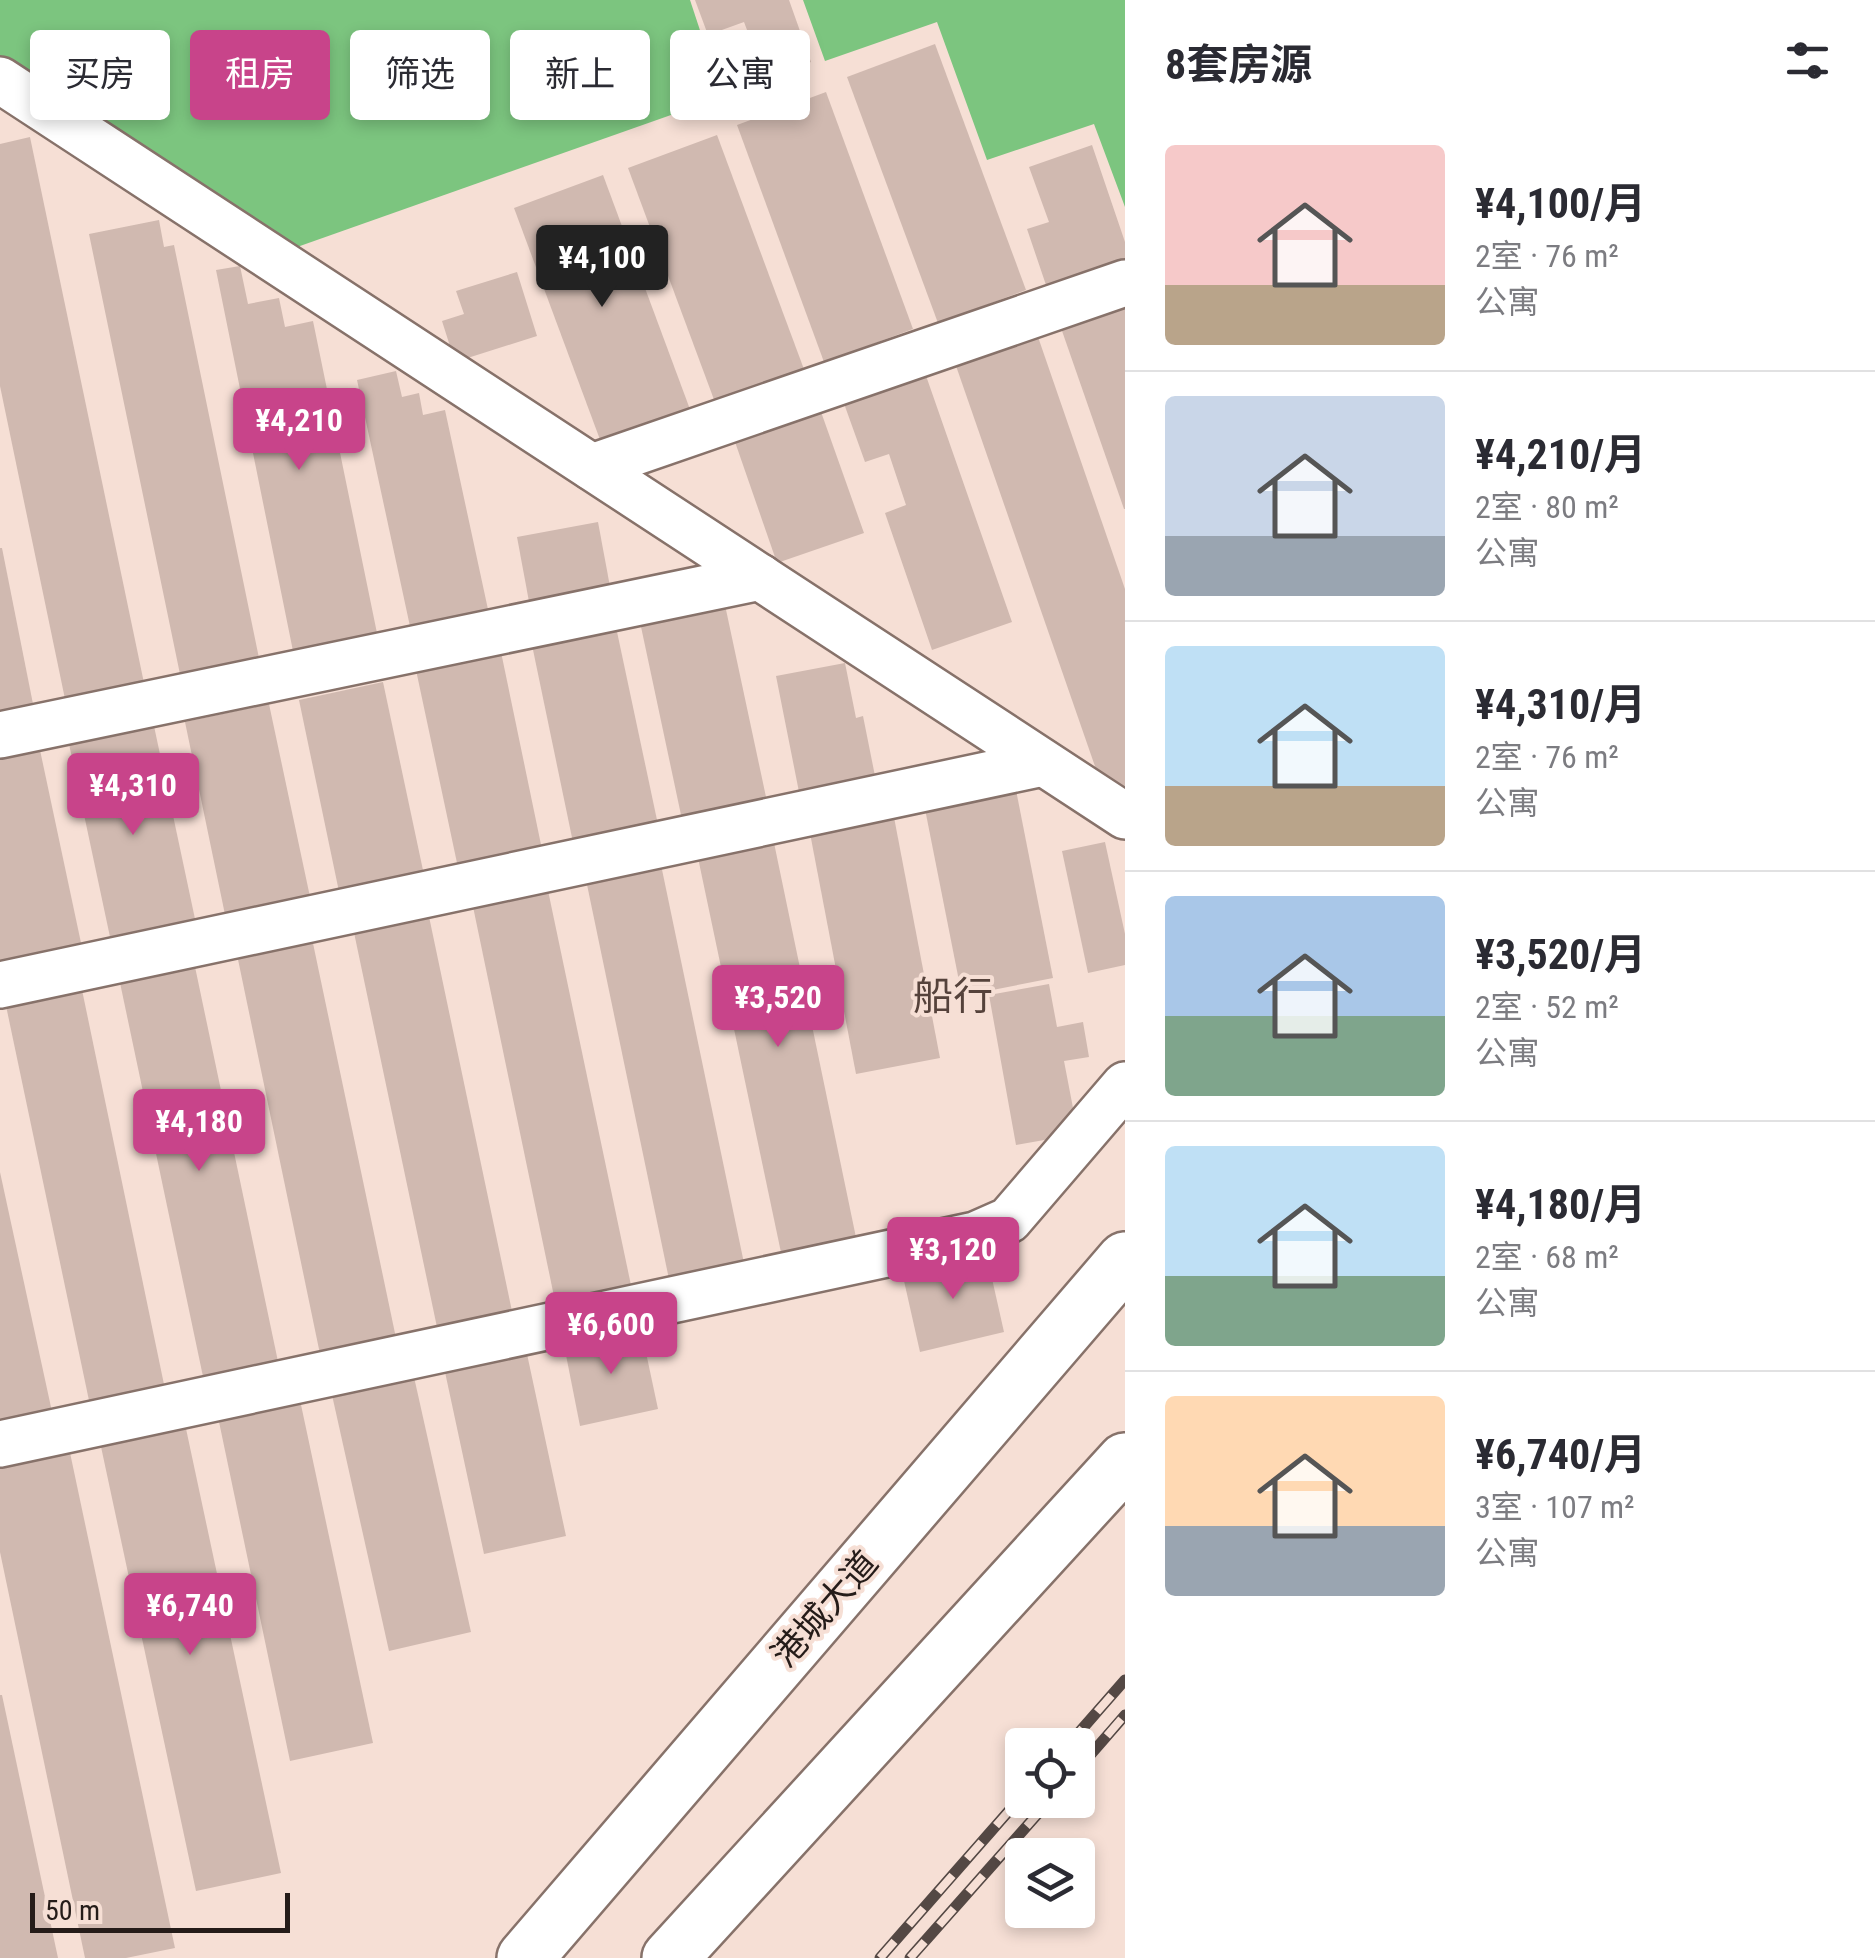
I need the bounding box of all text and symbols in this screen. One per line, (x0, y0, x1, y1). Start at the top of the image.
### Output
chip: 买房 (30, 30, 170, 120)
chip: 租房 (190, 30, 330, 120)
chip: 筛选 (350, 30, 490, 120)
chip: 新上 (510, 30, 650, 120)
chip: 公寓 (670, 30, 810, 120)
icon: filters (1780, 33, 1835, 88)
text: 8套房源 (1165, 40, 1312, 89)
text: ¥4,100/月 (1475, 179, 1646, 228)
icon: home (1245, 185, 1365, 305)
pin: ¥4,100 (521, 225, 683, 310)
text: 2室 · 76 m² (1475, 237, 1619, 275)
text: ¥4,100 (558, 238, 646, 276)
text: 公寓 (1475, 283, 1539, 321)
pin: ¥4,210 (218, 388, 380, 473)
text: ¥4,210 (255, 401, 343, 439)
text: ¥4,210/月 (1475, 430, 1646, 479)
icon: home (1245, 436, 1365, 556)
text: 2室 · 80 m² (1475, 488, 1619, 526)
text: 公寓 (1475, 534, 1539, 572)
text: ¥4,310/月 (1475, 680, 1646, 729)
icon: home (1245, 686, 1365, 806)
text: 2室 · 76 m² (1475, 738, 1619, 776)
pin: ¥4,310 (52, 753, 214, 838)
text: ¥4,310 (89, 766, 177, 804)
text: 公寓 (1475, 784, 1539, 822)
text: ¥3,520/月 (1475, 930, 1646, 979)
icon: home (1245, 936, 1365, 1056)
pin: ¥3,520 (697, 965, 859, 1050)
district label: 船行 (913, 973, 993, 1020)
text: ¥3,520 (734, 978, 822, 1016)
text: 2室 · 52 m² (1475, 988, 1619, 1026)
text: 公寓 (1475, 1034, 1539, 1072)
pin: ¥4,180 (118, 1089, 280, 1174)
text: ¥4,180 (155, 1102, 243, 1140)
text: ¥4,180/月 (1475, 1180, 1646, 1229)
icon: home (1245, 1186, 1365, 1306)
pin: ¥3,120 (872, 1217, 1034, 1302)
text: ¥3,120 (909, 1230, 997, 1268)
text: 2室 · 68 m² (1475, 1238, 1619, 1276)
text: 公寓 (1475, 1284, 1539, 1322)
pin: ¥6,600 (530, 1292, 692, 1377)
text: ¥6,600 (567, 1305, 655, 1343)
text: ¥6,740/月 (1475, 1430, 1646, 1479)
icon: home (1245, 1436, 1365, 1556)
text: 3室 · 107 m² (1475, 1488, 1635, 1526)
text: 公寓 (1475, 1534, 1539, 1572)
street label: 港城大道 (764, 1543, 886, 1675)
pin: ¥6,740 (109, 1573, 271, 1658)
text: ¥6,740 (146, 1586, 234, 1624)
map controls (1005, 1728, 1095, 1928)
button: locate (1005, 1728, 1095, 1818)
button: layers (1005, 1838, 1095, 1928)
scale bar (30, 1888, 290, 1932)
text: 50 m (45, 1894, 100, 1927)

